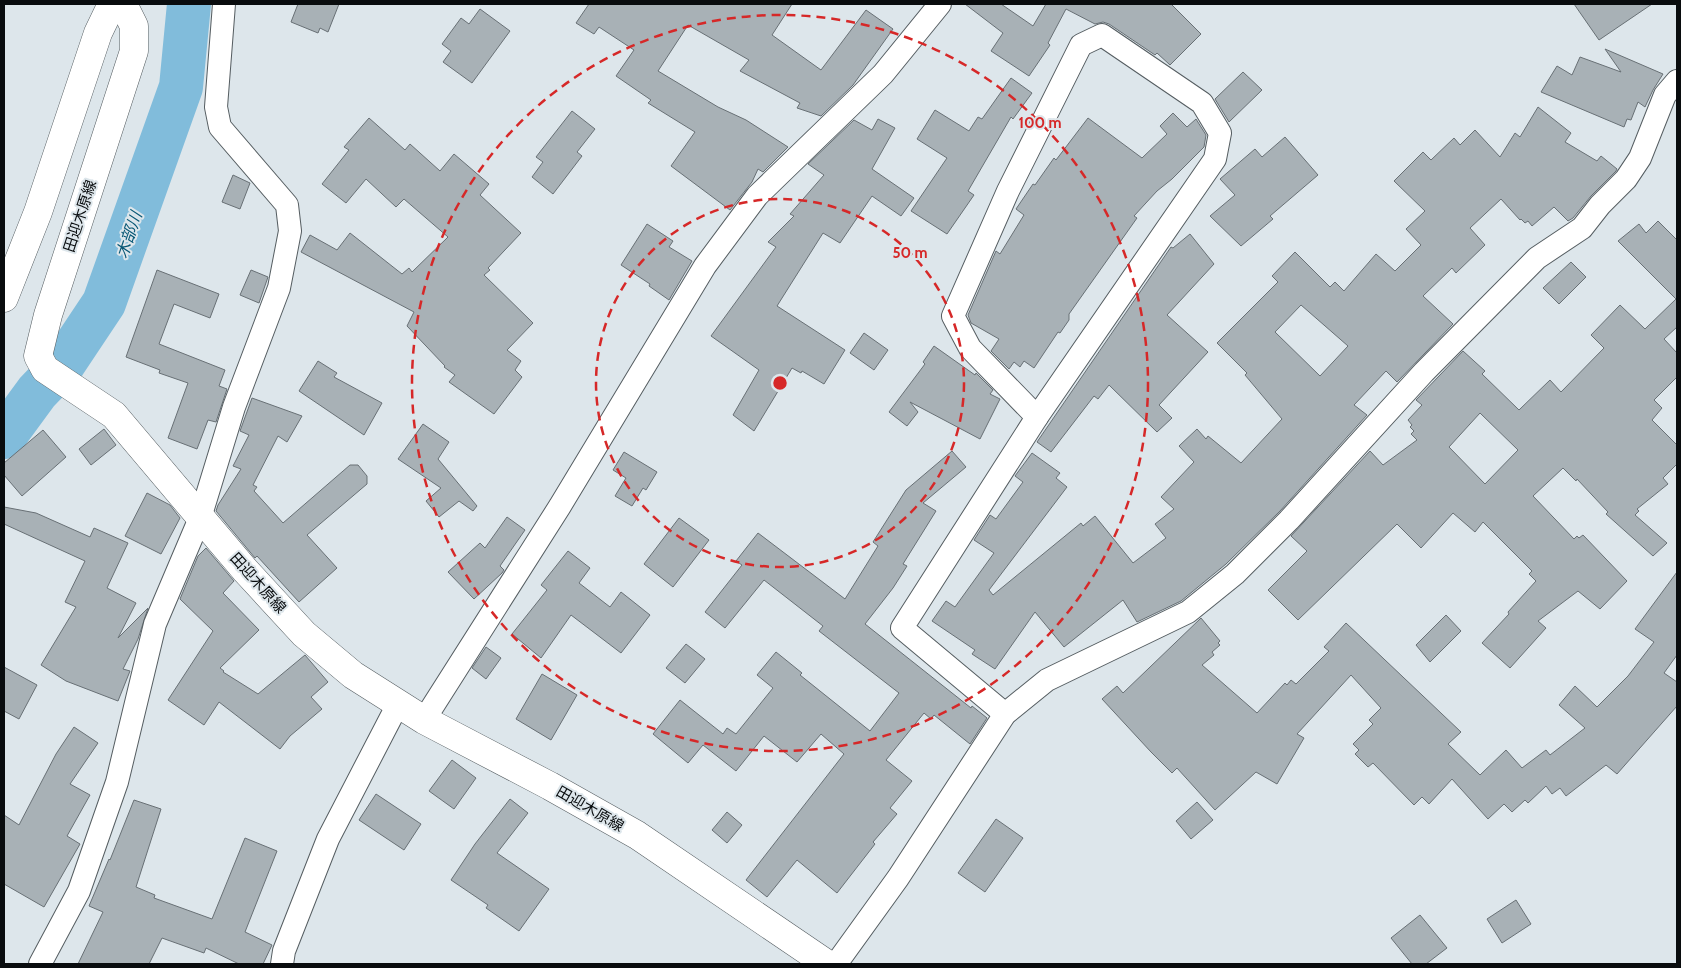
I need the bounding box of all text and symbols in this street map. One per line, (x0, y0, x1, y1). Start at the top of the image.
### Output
text: 100 m (1018, 114, 1062, 132)
street label: 田迎木原線 (60, 178, 100, 254)
water label: 木部川 (112, 207, 146, 261)
text: 50 m (892, 244, 928, 262)
centre of rings (771, 374, 789, 392)
street label: 田迎木原線 (226, 549, 290, 617)
street label: 田迎木原線 (553, 782, 627, 836)

